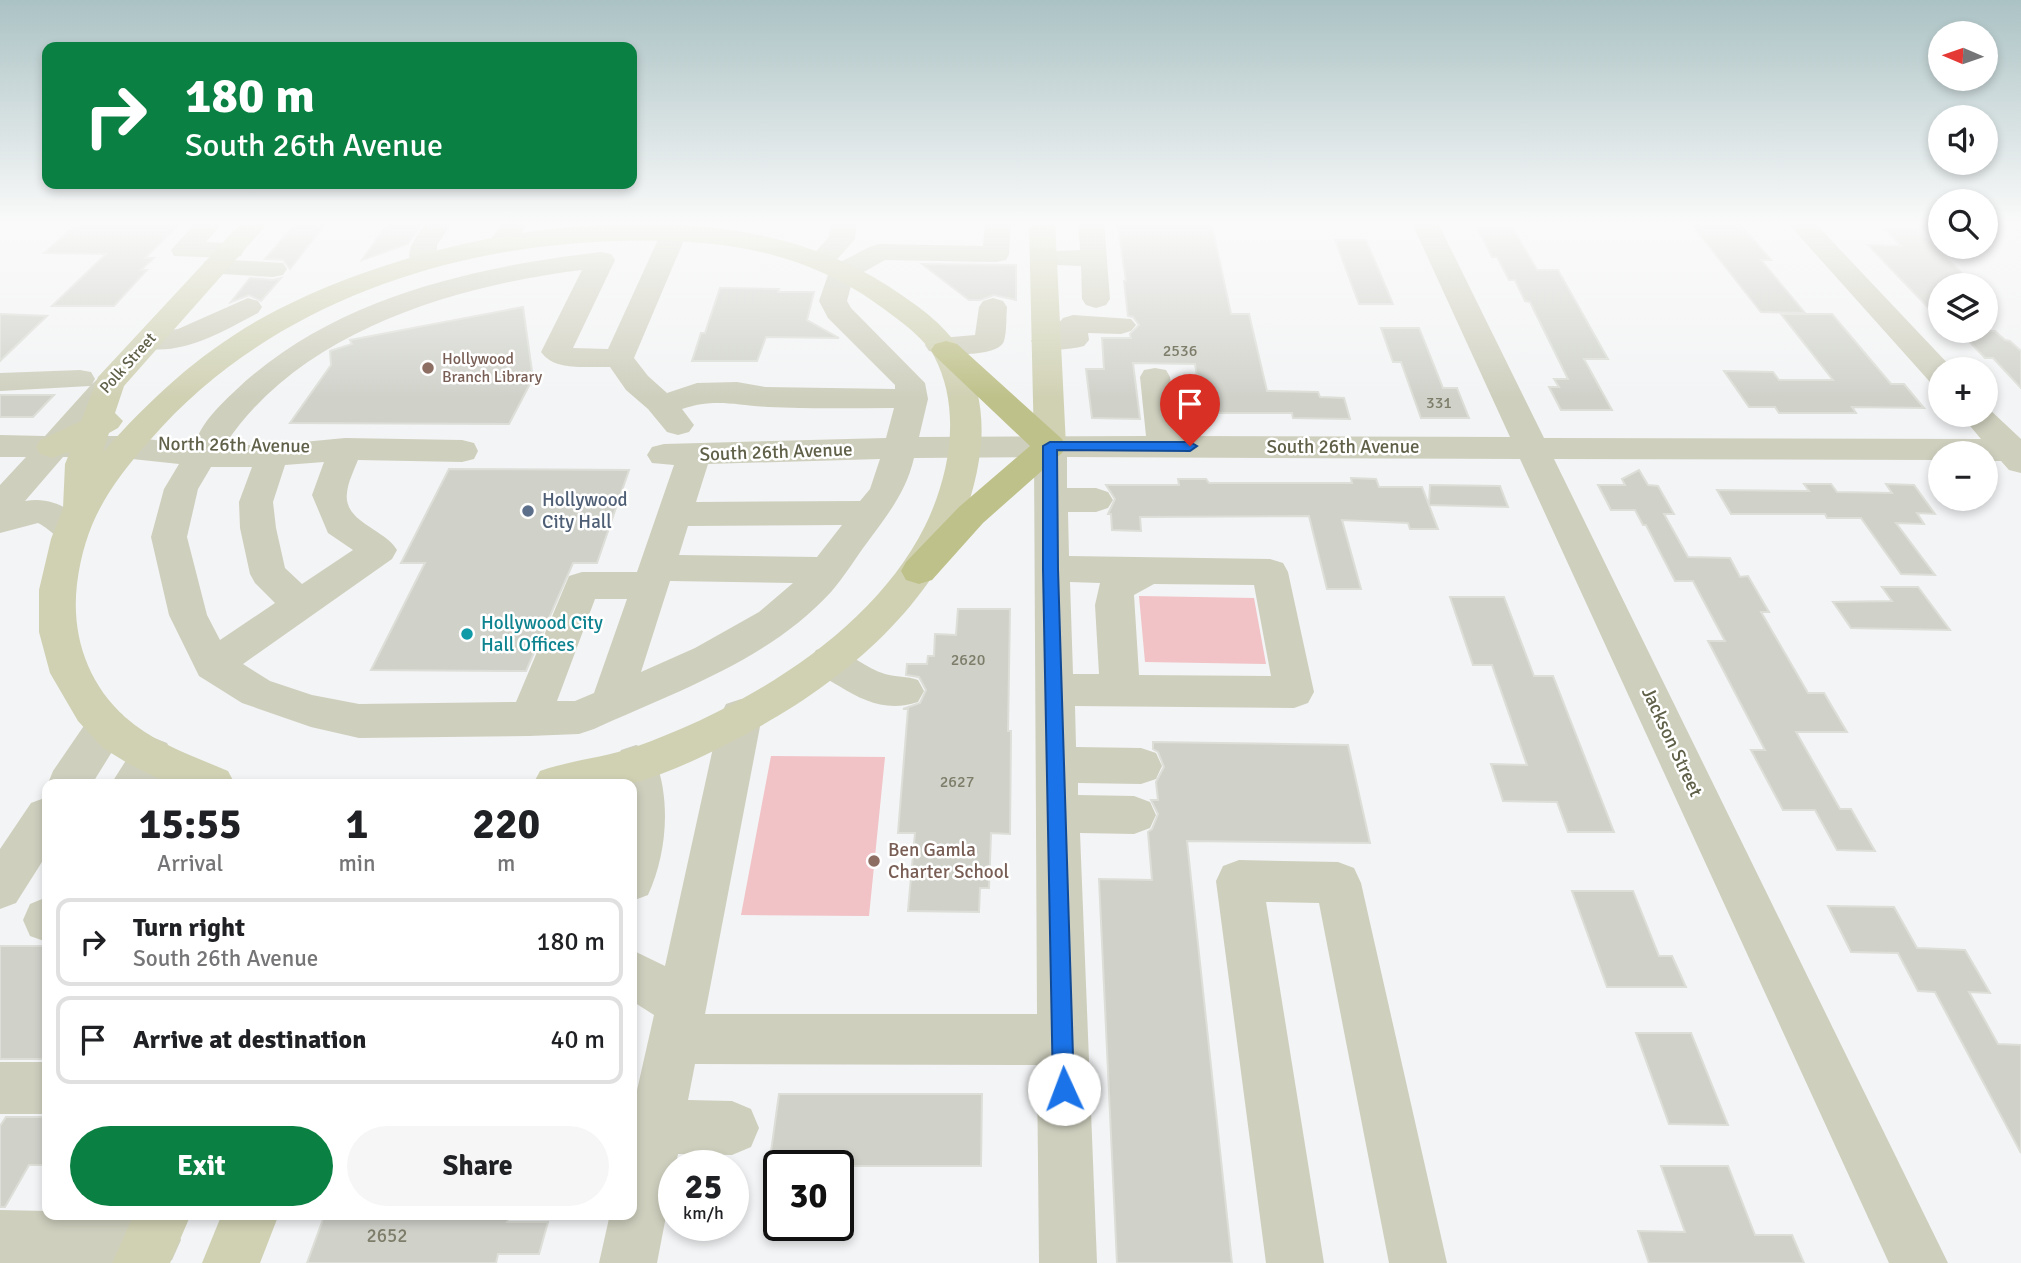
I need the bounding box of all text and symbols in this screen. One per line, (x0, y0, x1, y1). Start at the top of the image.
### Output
north arrow (1928, 21, 1998, 91)
map controls (1928, 21, 1998, 511)
text: 180 m (185, 66, 315, 126)
icon: right (70, 70, 161, 161)
button: sound (1928, 105, 1998, 175)
text: South 26th Avenue (185, 126, 443, 165)
button: search (1928, 189, 1998, 259)
button: layers (1928, 273, 1998, 343)
street label: Polk Street (96, 328, 161, 398)
house number: 2536 (1163, 341, 1197, 361)
place label: Hollywood Branch Library (442, 349, 543, 387)
button: + (1928, 357, 1998, 427)
marker: Hollywood Branch Library (420, 360, 436, 376)
pin (1160, 374, 1220, 446)
icon: arrive (1171, 385, 1209, 423)
house number: 331 (1426, 393, 1452, 413)
street label: North 26th Avenue (158, 432, 310, 458)
street label: South 26th Avenue (1266, 435, 1420, 459)
street label: South 26th Avenue (699, 437, 853, 467)
button: − (1928, 441, 1998, 511)
place label: Hollywood City Hall (542, 488, 628, 534)
marker: Hollywood City Hall (520, 503, 536, 519)
place label: Hollywood City Hall Offices (481, 611, 603, 657)
marker: Hollywood City Hall Offices (459, 626, 475, 642)
house number: 2620 (951, 650, 985, 670)
street label: Jackson Street (1636, 683, 1708, 801)
house number: 2627 (940, 772, 974, 792)
text: 15:55 (139, 799, 242, 850)
text: 1 (346, 799, 368, 850)
text: 220 (472, 799, 540, 850)
place label: Ben Gamla Charter School (888, 838, 1009, 884)
text: Arrival (157, 849, 223, 878)
text: min (338, 849, 376, 878)
text: m (497, 849, 515, 878)
marker: Ben Gamla Charter School (866, 853, 882, 869)
text: Turn right (133, 912, 245, 944)
icon: right (74, 923, 112, 961)
text: 180 m (536, 926, 605, 958)
text: South 26th Avenue (133, 944, 318, 973)
icon: arrive (74, 1021, 112, 1059)
text: Arrive at destination (133, 1024, 366, 1056)
text: 40 m (550, 1024, 605, 1056)
position arrow (1027, 1052, 1101, 1126)
button: Exit (70, 1126, 333, 1206)
button: Share (347, 1126, 609, 1206)
speed limit sign: 30 (763, 1150, 854, 1241)
text: 25 (685, 1165, 722, 1208)
text: km/h (683, 1202, 724, 1224)
house number: 2652 (366, 1224, 408, 1248)

